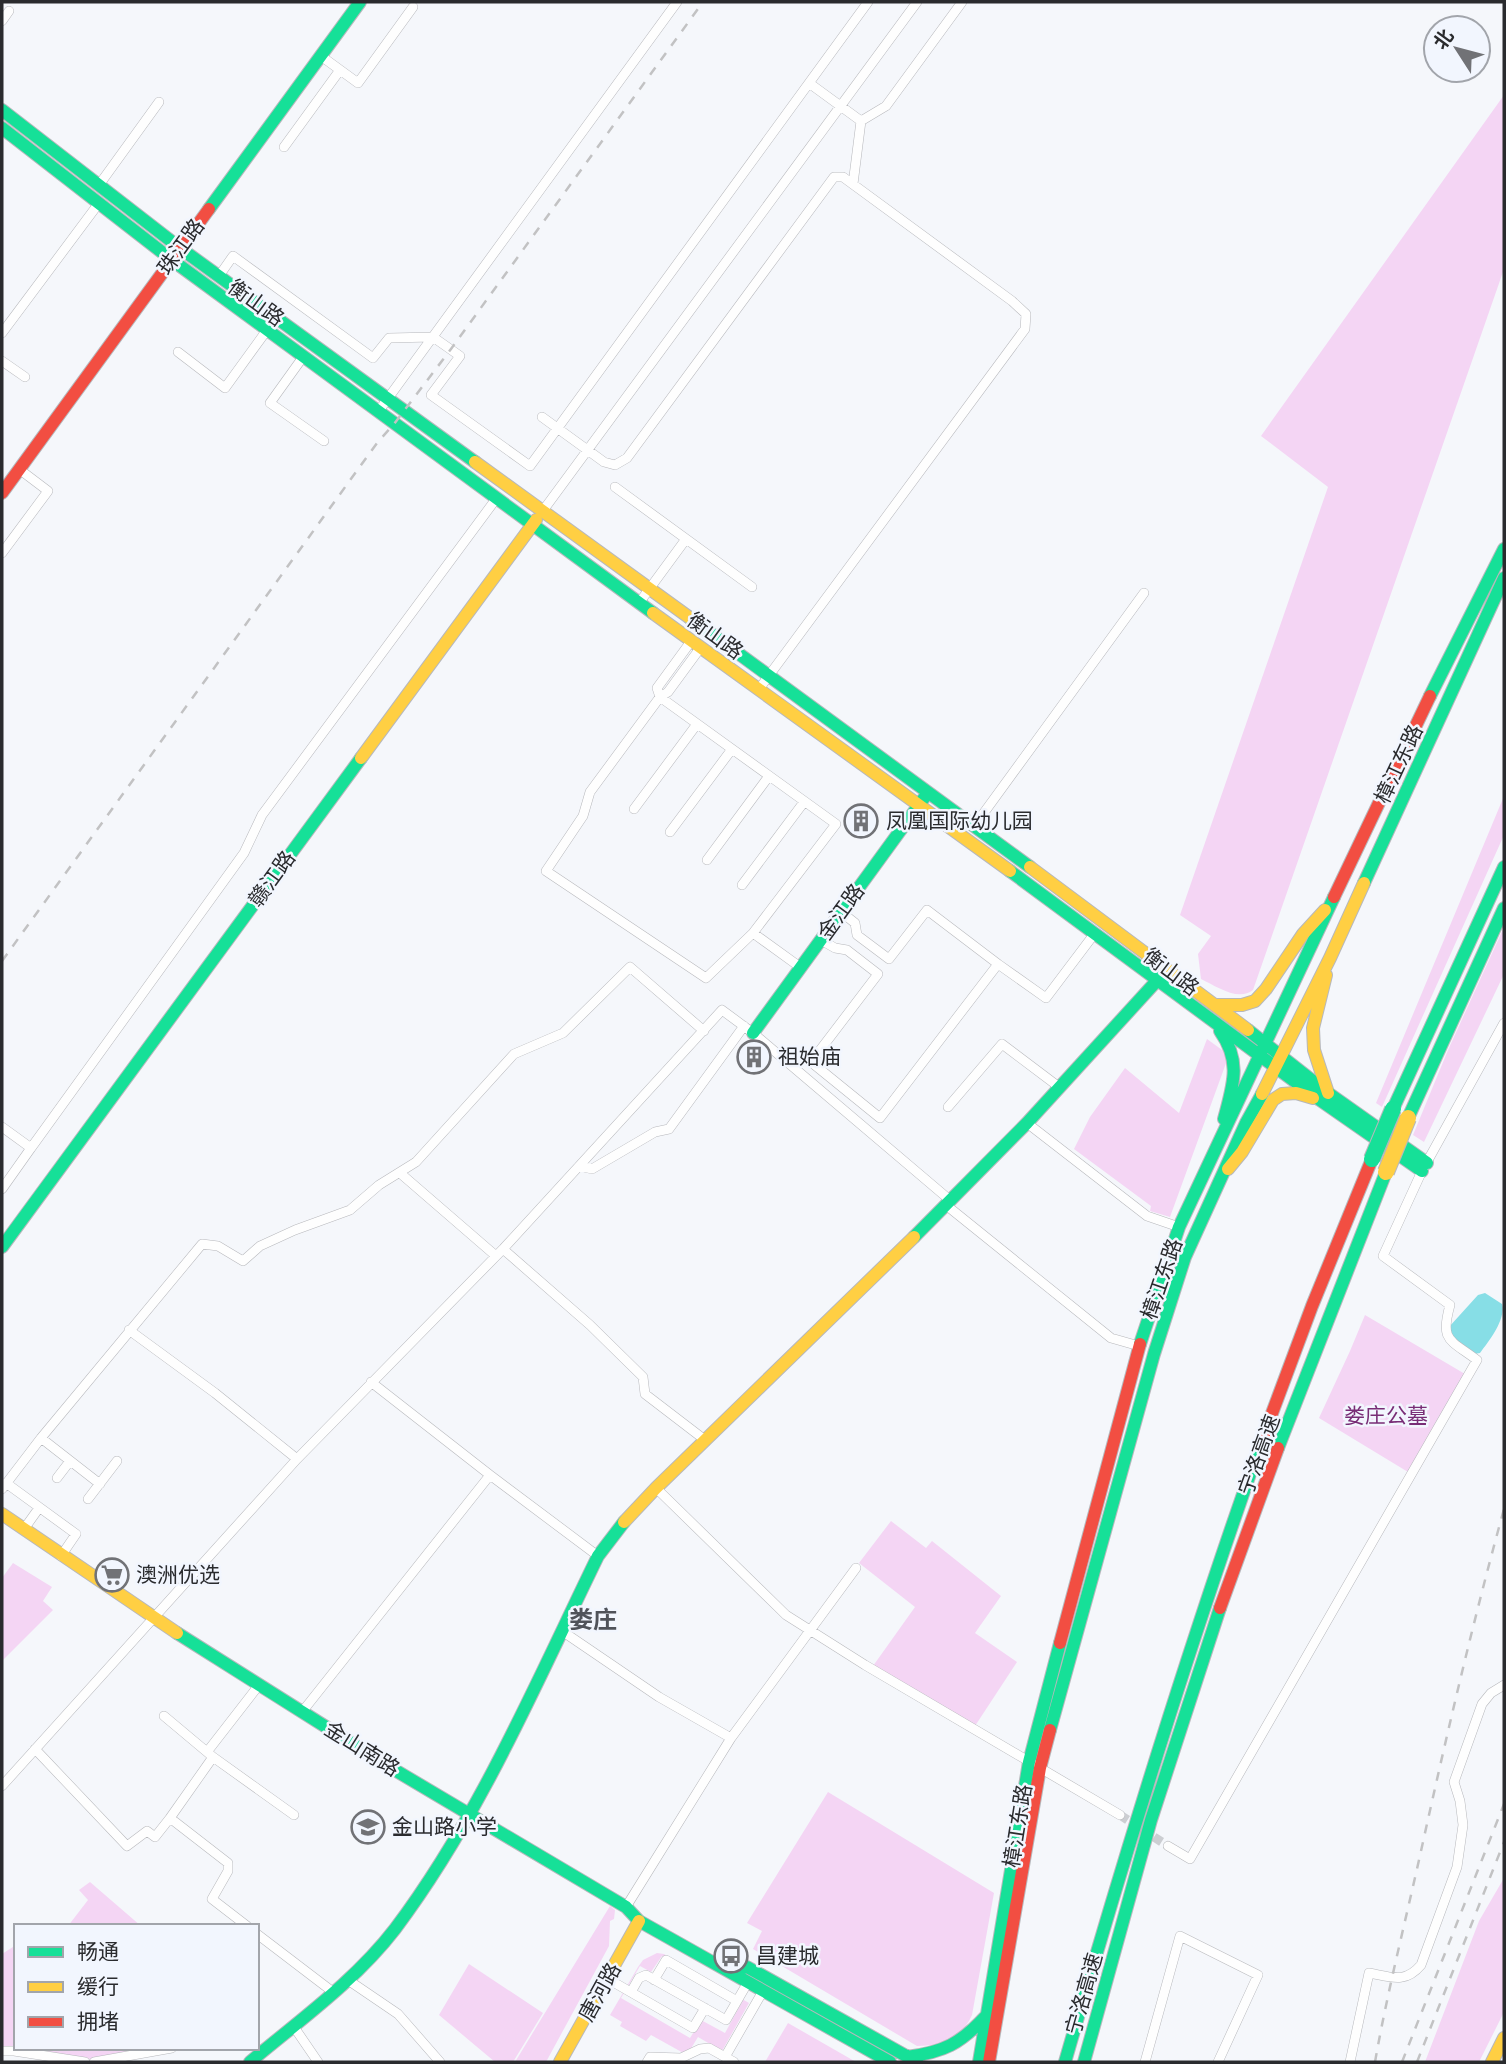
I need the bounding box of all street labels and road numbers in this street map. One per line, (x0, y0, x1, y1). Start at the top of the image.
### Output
street label: 珠江路 (152, 214, 209, 280)
street label: 衡山路 (223, 274, 289, 331)
street label: 衡山路 (682, 607, 748, 664)
street label: 樟江东路 (1369, 720, 1428, 807)
street label: 赣江路 (243, 846, 300, 912)
street label: 金江路 (812, 879, 869, 945)
street label: 衡山路 (1139, 943, 1204, 1001)
street label: 樟江东路 (1136, 1235, 1187, 1323)
street label: 宁洛高速 (1232, 1411, 1285, 1499)
street label: 金山南路 (320, 1716, 405, 1781)
street label: 樟江东路 (999, 1782, 1036, 1869)
street label: 宁洛高速 (1060, 1950, 1107, 2038)
street label: 唐河路 (573, 1958, 626, 2025)

